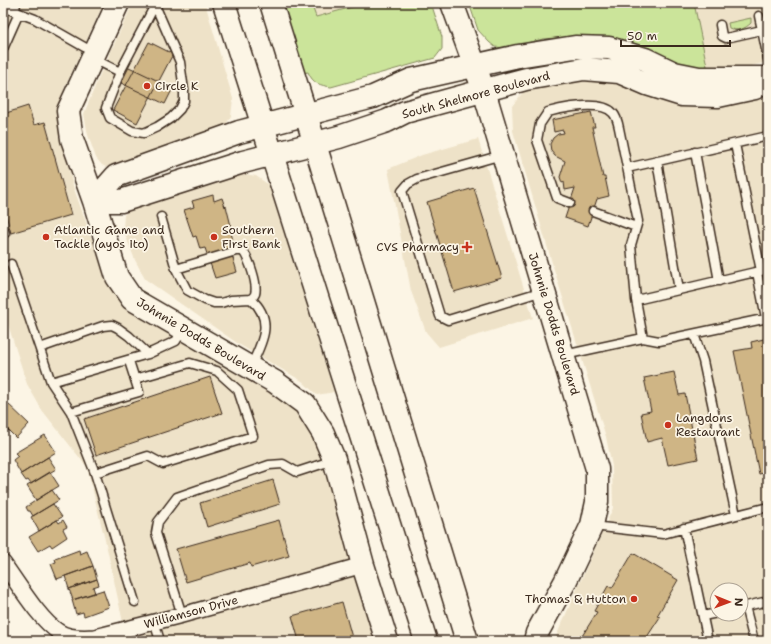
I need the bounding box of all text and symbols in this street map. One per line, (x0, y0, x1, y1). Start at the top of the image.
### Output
scale bar (621, 22, 730, 48)
text: 50 m (627, 28, 657, 44)
street label: South Shelmore Boulevard (400, 67, 552, 122)
place label: Circle K (155, 78, 199, 94)
marker: Circle K (142, 81, 152, 91)
place label: Atlantic Game and Tackle (ayos ito) (54, 222, 165, 252)
place label: Southern First Bank (222, 222, 281, 252)
marker: Atlantic Game and Tackle (ayos ito) (41, 232, 51, 242)
marker: Southern First Bank (209, 232, 219, 242)
place label: CVS Pharmacy (376, 239, 459, 255)
marker: CVS Pharmacy (462, 242, 472, 252)
street label: Johnnie Dodds Boulevard (525, 251, 583, 398)
street label: Johnnie Dodds Boulevard (133, 294, 269, 384)
place label: Langdons Restaurant (676, 410, 740, 440)
marker: Langdons Restaurant (663, 420, 673, 430)
north arrow (709, 582, 749, 622)
place label: Thomas & Hutton (525, 591, 626, 607)
street label: Williamson Drive (142, 592, 240, 632)
marker: Thomas & Hutton (629, 594, 639, 604)
text: N (731, 598, 746, 607)

